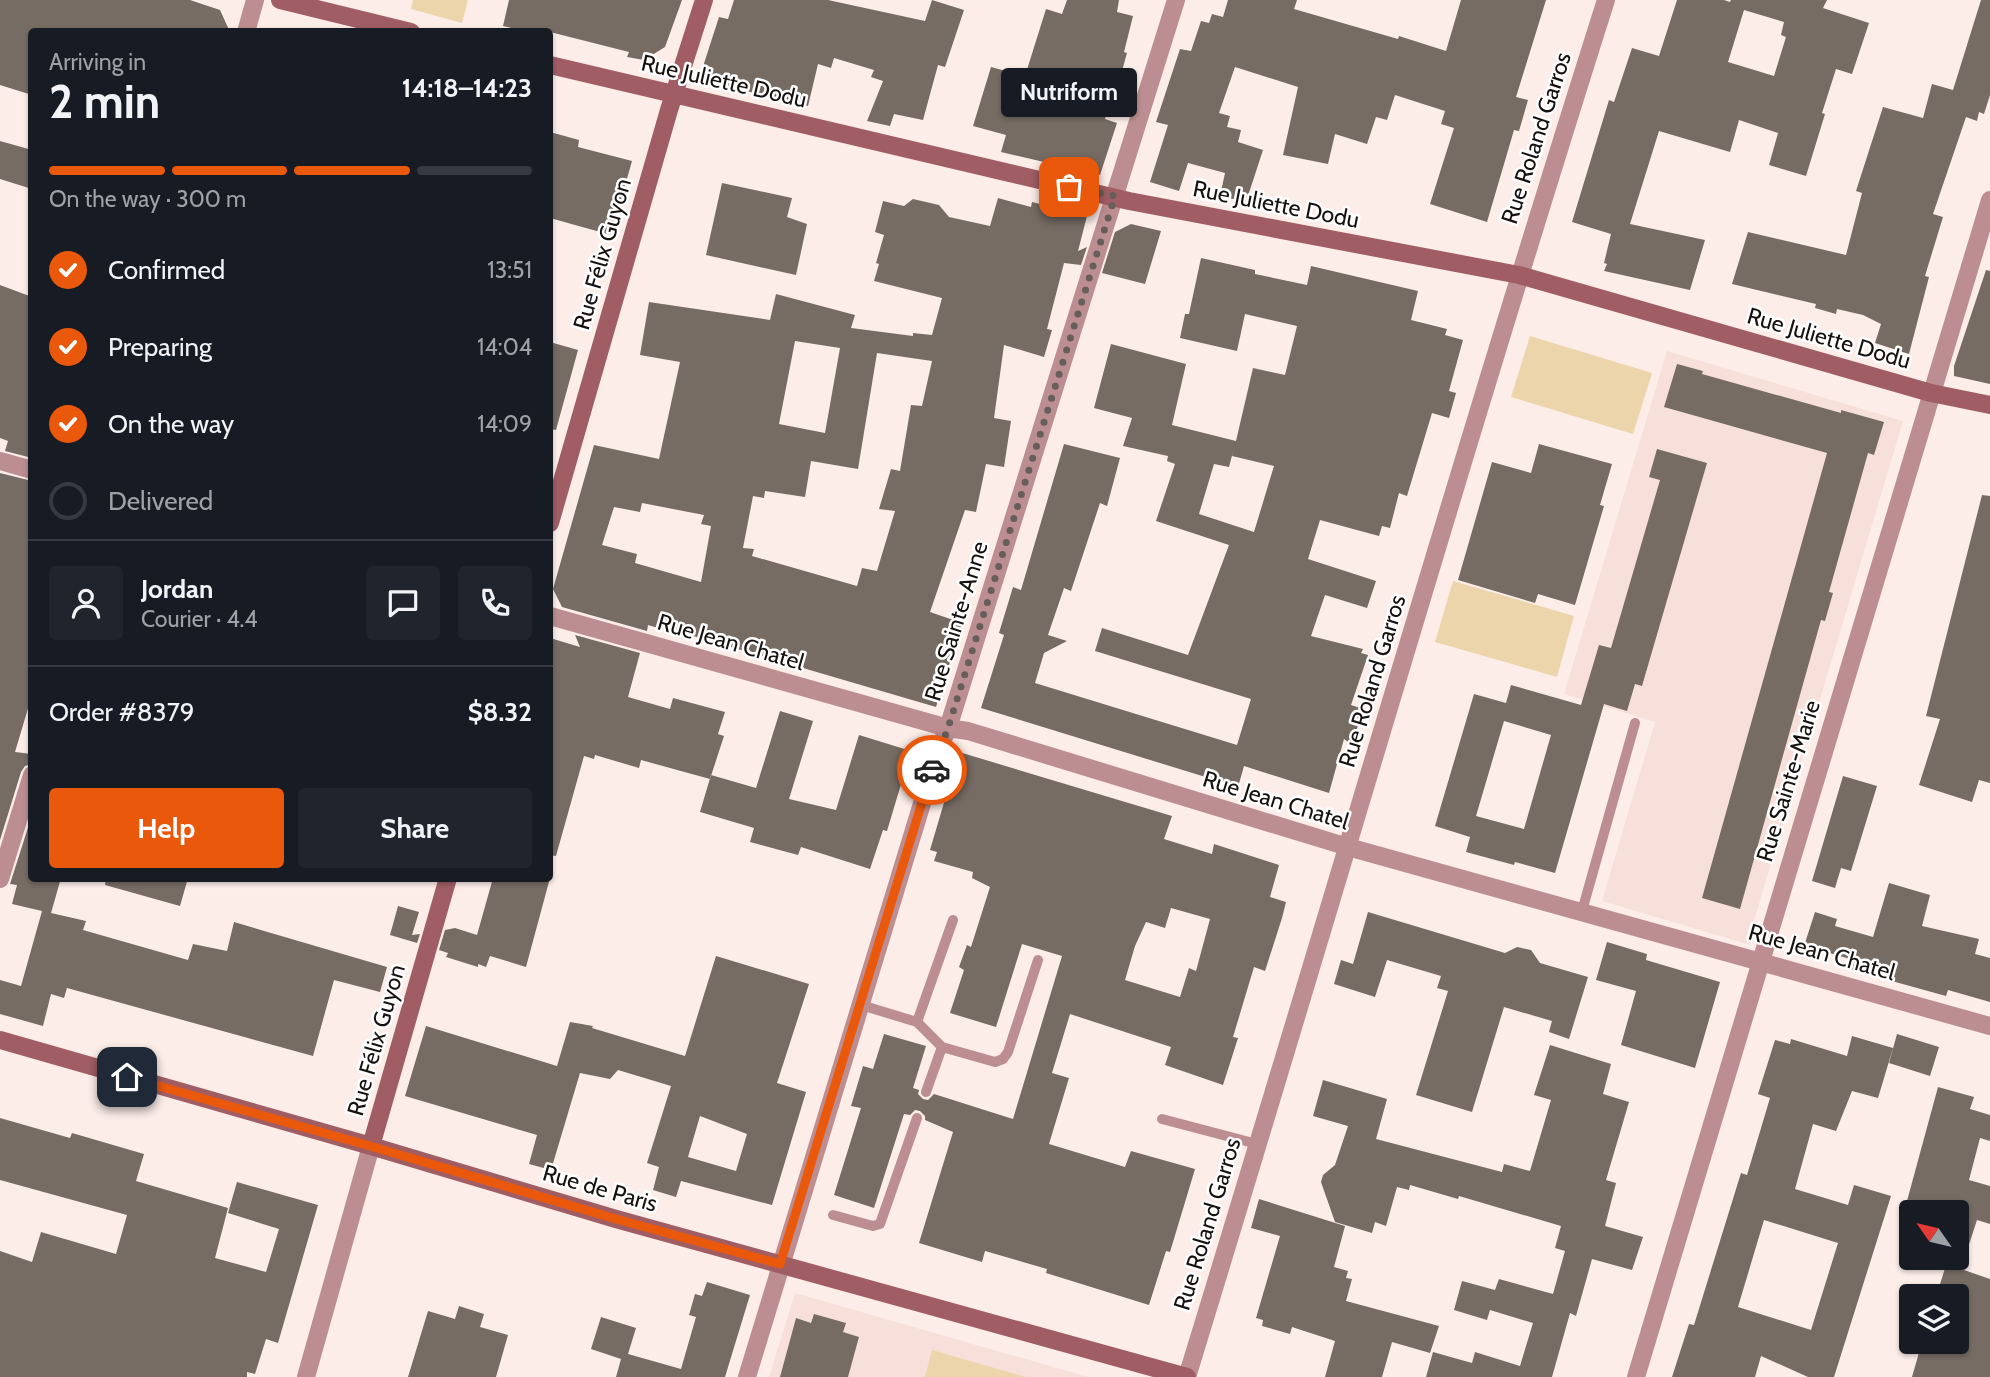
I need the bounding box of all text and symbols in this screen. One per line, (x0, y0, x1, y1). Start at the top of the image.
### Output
text: Arriving in (49, 48, 146, 76)
street label: Rue Juliette Dodu (639, 48, 809, 114)
street label: Rue Roland Garros (1495, 49, 1577, 227)
callout: Nutriform (1001, 68, 1137, 117)
text: 14:18–14:23 (402, 72, 532, 104)
text: 2 min (49, 74, 160, 130)
text: Nutriform (1020, 78, 1118, 106)
pin (1039, 157, 1099, 217)
icon: bag (1050, 168, 1088, 206)
street label: Rue Juliette Dodu (1191, 174, 1361, 234)
street label: Rue Félix Guyon (567, 175, 637, 333)
text: On the way · 300 m (49, 185, 246, 213)
icon: check (49, 251, 87, 289)
text: Confirmed (108, 254, 225, 286)
text: 13:51 (487, 256, 532, 284)
street label: Rue Juliette Dodu (1744, 301, 1914, 375)
icon: check (49, 328, 87, 366)
text: Preparing (108, 331, 212, 363)
text: 14:04 (477, 333, 532, 361)
icon: check (49, 405, 87, 443)
text: On the way (108, 408, 234, 440)
text: 14:09 (477, 410, 532, 438)
text: Delivered (108, 485, 213, 517)
street label: Rue Sainte-Anne (918, 538, 994, 704)
button: person (49, 566, 123, 640)
button: chat (366, 566, 440, 640)
button: phone (458, 566, 532, 640)
text: Jordan (141, 573, 213, 605)
street label: Rue Roland Garros (1332, 591, 1412, 771)
text: Courier · 4.4 (141, 605, 258, 633)
street label: Rue Jean Chatel (654, 608, 808, 676)
text: Order #8379 (49, 696, 195, 728)
text: $8.32 (468, 696, 532, 728)
street label: Rue Sainte-Marie (1750, 697, 1826, 865)
courier (897, 735, 967, 805)
icon: car (913, 751, 951, 789)
street label: Rue Jean Chatel (1200, 764, 1353, 836)
button: Help (49, 788, 284, 868)
button: Share (298, 788, 532, 868)
street label: Rue Jean Chatel (1745, 918, 1899, 986)
street label: Rue Félix Guyon (341, 961, 411, 1119)
pin (97, 1047, 157, 1107)
icon: home (108, 1058, 146, 1096)
street label: Rue Roland Garros (1167, 1134, 1247, 1314)
street label: Rue de Paris (539, 1158, 661, 1218)
north arrow (1899, 1200, 1969, 1270)
map controls (1899, 1200, 1969, 1354)
button: layers (1899, 1284, 1969, 1354)

